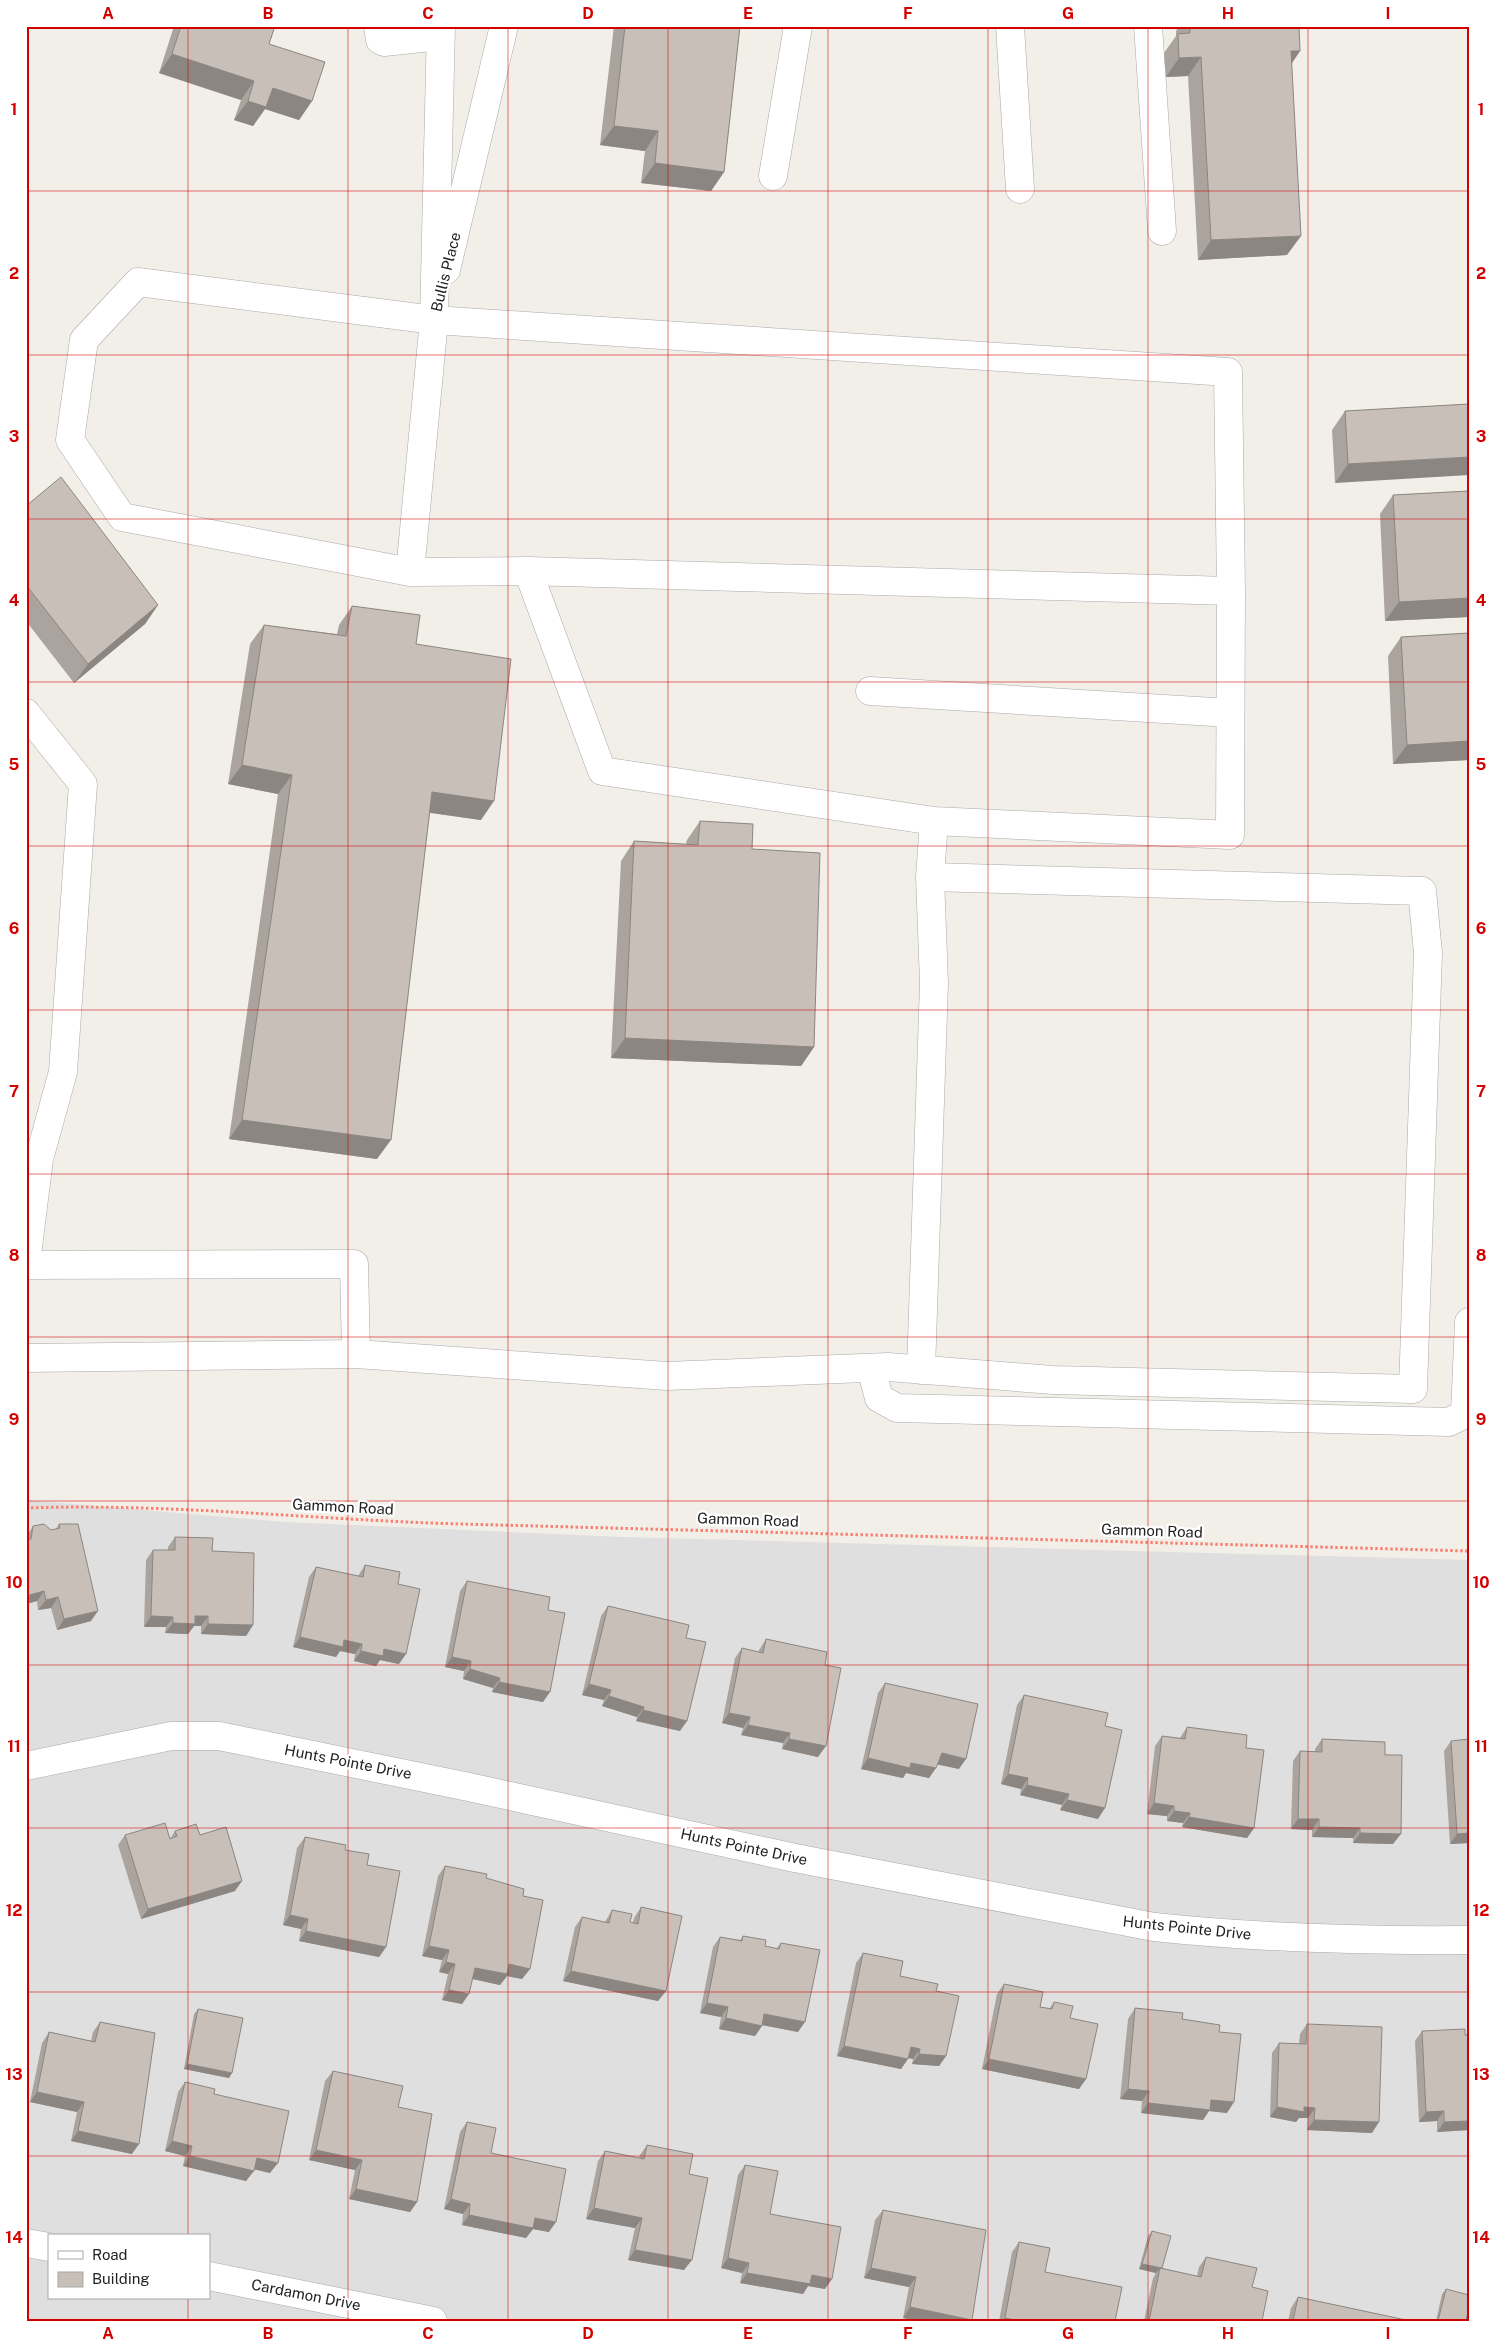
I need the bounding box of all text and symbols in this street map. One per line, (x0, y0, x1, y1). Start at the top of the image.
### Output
text: A (102, 4, 114, 23)
text: B (263, 4, 274, 23)
text: C (422, 4, 434, 23)
text: D (582, 4, 594, 23)
text: E (743, 4, 753, 23)
text: F (903, 4, 913, 23)
text: G (1062, 4, 1074, 23)
text: H (1222, 4, 1234, 23)
text: I (1386, 4, 1390, 23)
text: 1 (11, 100, 17, 119)
text: 1 (1478, 100, 1484, 119)
street label: Bullis Place (427, 230, 464, 313)
text: 2 (9, 264, 19, 283)
text: 2 (1476, 264, 1486, 283)
text: 3 (9, 427, 19, 446)
text: 3 (1476, 427, 1486, 446)
text: 4 (9, 591, 20, 610)
text: 4 (1476, 591, 1487, 610)
text: 5 (9, 755, 20, 774)
text: 5 (1476, 755, 1487, 774)
text: 6 (9, 919, 19, 938)
text: 6 (1476, 919, 1486, 938)
text: 7 (9, 1082, 19, 1101)
text: 7 (1476, 1082, 1486, 1101)
text: 8 (9, 1246, 20, 1265)
text: 8 (1476, 1246, 1487, 1265)
text: 9 (9, 1410, 19, 1429)
text: 9 (1476, 1410, 1486, 1429)
street label: Gammon Road (292, 1495, 394, 1518)
street label: Gammon Road (697, 1509, 799, 1530)
street label: Gammon Road (1101, 1520, 1203, 1541)
text: 10 (5, 1573, 23, 1592)
text: 10 (1472, 1573, 1490, 1592)
text: 11 (7, 1737, 21, 1756)
text: 11 (1474, 1737, 1488, 1756)
street label: Hunts Pointe Drive (283, 1741, 413, 1782)
street label: Hunts Pointe Drive (679, 1825, 809, 1868)
text: 12 (5, 1901, 23, 1920)
text: 12 (1472, 1901, 1490, 1920)
street label: Hunts Pointe Drive (1122, 1912, 1252, 1943)
text: 13 (5, 2065, 23, 2084)
text: 13 (1472, 2065, 1490, 2084)
text: 14 (5, 2228, 23, 2247)
text: 14 (1472, 2228, 1490, 2247)
legend (48, 2234, 210, 2300)
text: Road (92, 2246, 128, 2263)
text: Building (92, 2270, 150, 2287)
street label: Cardamon Drive (250, 2276, 362, 2313)
text: A (102, 2324, 114, 2343)
text: B (263, 2324, 274, 2343)
text: C (422, 2324, 434, 2343)
text: D (582, 2324, 594, 2343)
text: E (743, 2324, 753, 2343)
text: F (903, 2324, 913, 2343)
text: G (1062, 2324, 1074, 2343)
text: H (1222, 2324, 1234, 2343)
text: I (1386, 2324, 1390, 2343)

